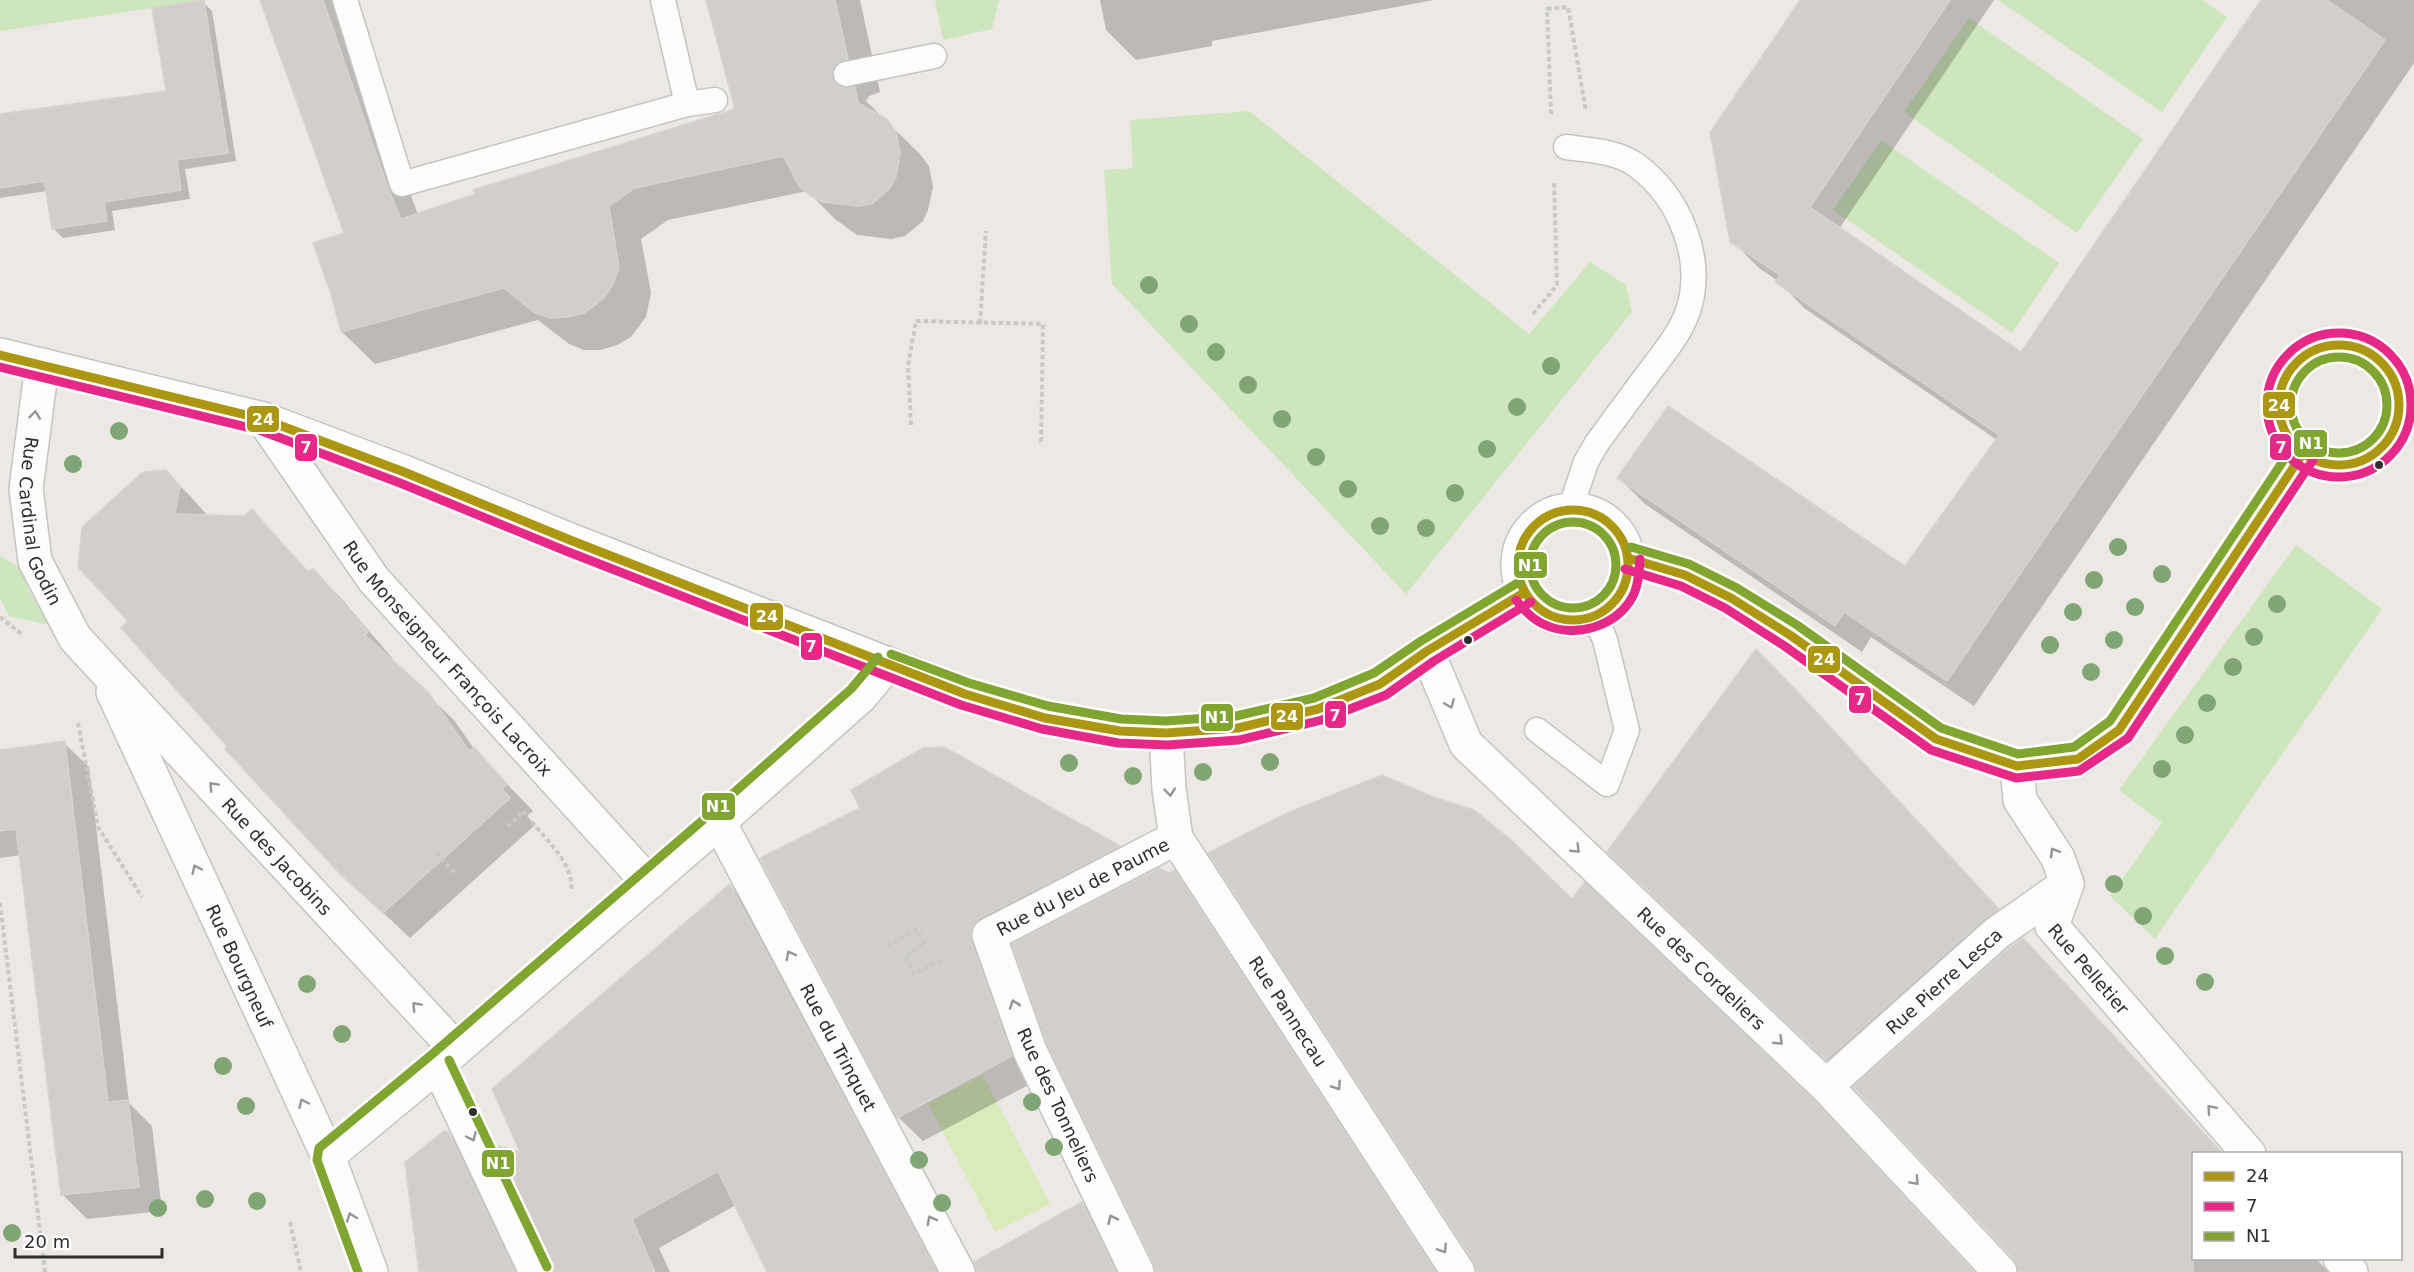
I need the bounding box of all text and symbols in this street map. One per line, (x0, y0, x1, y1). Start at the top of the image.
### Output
line badge: 24 (2262, 391, 2296, 419)
text: 24 (2268, 396, 2290, 415)
line badge: 24 (246, 405, 280, 433)
text: 24 (252, 410, 274, 429)
one-way arrow (29, 411, 41, 420)
line badge: N1 (2293, 429, 2328, 458)
line badge: 7 (294, 433, 318, 462)
line badge: 7 (2269, 433, 2292, 461)
text: N1 (2299, 434, 2323, 453)
street label: Rue Cardinal Godin (16, 435, 66, 608)
text: 7 (300, 438, 312, 457)
text: 7 (2275, 438, 2287, 457)
unlabelled marker (2373, 459, 2385, 471)
street label: Rue Monseigneur François Lacroix (339, 536, 557, 780)
line badge: N1 (1513, 551, 1548, 579)
text: N1 (1518, 556, 1542, 575)
line badge: 24 (749, 602, 784, 631)
text: 24 (756, 607, 778, 626)
line badge: 7 (800, 632, 823, 661)
unlabelled marker (1462, 634, 1474, 646)
text: 7 (805, 637, 817, 656)
line badge: 24 (1807, 645, 1841, 674)
text: 24 (1813, 650, 1835, 669)
line badge: 7 (1848, 685, 1872, 714)
text: 7 (1854, 690, 1866, 709)
one-way arrow (1443, 698, 1455, 709)
line badge: 7 (1324, 700, 1347, 729)
line badge: 24 (1270, 702, 1304, 731)
line badge: N1 (1200, 703, 1234, 732)
text: 7 (1329, 706, 1341, 725)
text: 24 (1276, 707, 1298, 726)
text: N1 (1205, 708, 1229, 727)
one-way arrow (209, 782, 220, 793)
one-way arrow (1163, 787, 1176, 796)
line badge: N1 (701, 792, 736, 821)
street label: Rue des Jacobins (218, 793, 337, 919)
text: N1 (706, 797, 730, 816)
street label: Rue du Jeu de Paume (993, 833, 1172, 940)
one-way arrow (1570, 842, 1580, 853)
one-way arrow (2049, 848, 2061, 858)
one-way arrow (191, 864, 203, 875)
street label: Rue Bourgneuf (202, 901, 278, 1032)
street label: Rue des Cordeliers (1633, 902, 1770, 1034)
street label: Rue Pelletier (2044, 919, 2134, 1019)
street label: Rue Pierre Lesca (1881, 923, 2006, 1038)
one-way arrow (786, 951, 797, 962)
street label: Rue Pannecau (1245, 952, 1332, 1070)
street label: Rue du Trinquet (796, 980, 881, 1115)
one-way arrow (1008, 999, 1021, 1010)
one-way arrow (413, 1003, 424, 1014)
street label: Rue des Tonneliers (1013, 1024, 1103, 1186)
one-way arrow (1772, 1034, 1782, 1045)
one-way arrow (1330, 1079, 1341, 1090)
one-way arrow (299, 1099, 311, 1110)
one-way arrow (2207, 1105, 2218, 1116)
unlabelled marker (467, 1106, 479, 1118)
one-way arrow (465, 1130, 477, 1141)
line badge: N1 (481, 1149, 515, 1178)
legend (2192, 1152, 2402, 1260)
text: N1 (486, 1154, 510, 1173)
text: 24 (2246, 1165, 2269, 1186)
one-way arrow (1907, 1174, 1918, 1185)
text: 7 (2246, 1195, 2257, 1216)
one-way arrow (346, 1212, 358, 1223)
one-way arrow (1107, 1215, 1119, 1226)
one-way arrow (927, 1216, 938, 1226)
scale bar (15, 1221, 162, 1259)
text: N1 (2246, 1225, 2271, 1246)
text: 20 m (24, 1231, 70, 1252)
one-way arrow (1436, 1242, 1447, 1253)

